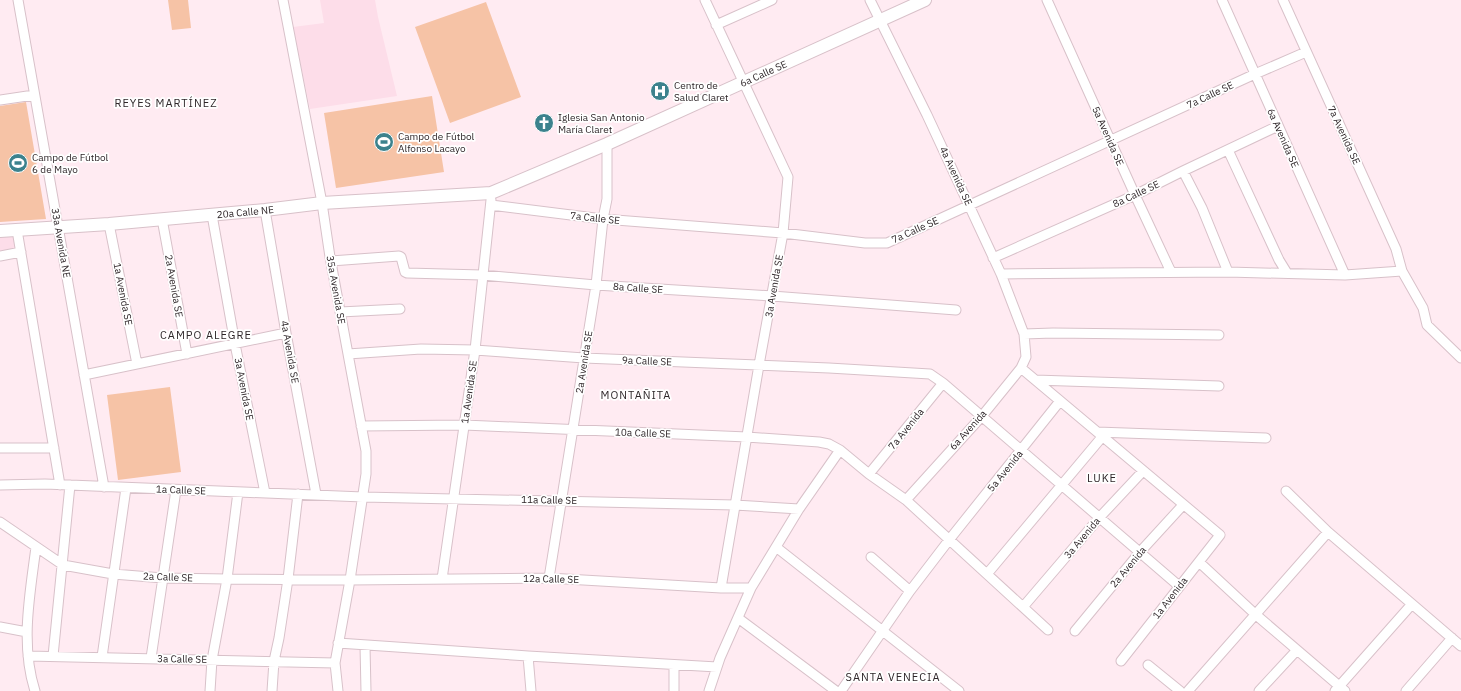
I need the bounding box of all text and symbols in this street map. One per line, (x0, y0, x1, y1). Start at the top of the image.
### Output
street label: 6a Calle SE (738, 57, 789, 90)
street label: 7a Calle SE (1185, 78, 1236, 111)
place label: Centro de Salud Claret (674, 79, 729, 104)
hospital icon: Centro de Salud Claret (649, 80, 671, 102)
district label: REYES MARTÍNEZ (114, 96, 218, 110)
street label: 7a Avenida SE (1325, 103, 1363, 167)
street label: 5a Avenida SE (1089, 104, 1127, 168)
street label: 6a Avenida SE (1264, 106, 1302, 170)
place label: Iglesia San Antonio María Claret (558, 111, 645, 136)
church icon: Iglesia San Antonio María Claret (533, 112, 555, 134)
place label: Campo de Fútbol Alfonso Lacayo (398, 130, 475, 155)
sports icon: Campo de Fútbol Alfonso Lacayo (373, 131, 395, 153)
street label: 4a Avenida SE (937, 144, 975, 208)
place label: Campo de Fútbol 6 de Mayo (32, 151, 109, 176)
sports icon: Campo de Fútbol 6 de Mayo (7, 152, 29, 174)
street label: 8a Calle SE (1111, 177, 1162, 210)
street label: 20a Calle NE (216, 202, 275, 221)
street label: 33a Avenida NE (48, 207, 74, 279)
street label: 7a Calle SE (569, 209, 621, 227)
street label: 7a Calle SE (889, 214, 941, 246)
street label: 3a Avenida SE (762, 253, 786, 318)
street label: 2a Avenida SE (162, 254, 186, 319)
street label: 35a Avenida SE (324, 255, 348, 326)
street label: 1a Avenida SE (111, 262, 135, 327)
street label: 8a Calle SE (613, 280, 664, 296)
street label: 4a Avenida SE (278, 320, 302, 385)
district label: CAMPO ALEGRE (160, 328, 252, 342)
street label: 2a Avenida SE (573, 329, 595, 394)
street label: 9a Calle SE (622, 354, 672, 368)
street label: 3a Avenida SE (232, 357, 256, 422)
street label: 1a Avenida SE (458, 359, 480, 424)
district label: MONTAÑITA (601, 388, 671, 402)
street label: 7a Avenida (885, 405, 927, 452)
street label: 6a Avenida (947, 407, 990, 453)
street label: 10a Calle SE (615, 426, 671, 440)
street label: 5a Avenida (984, 447, 1026, 494)
district label: LUKE (1087, 471, 1117, 485)
street label: 1a Calle SE (156, 483, 206, 497)
street label: 11a Calle SE (521, 493, 577, 507)
street label: 3a Avenida (1061, 514, 1103, 561)
street label: 2a Avenida (1107, 543, 1149, 590)
street label: 2a Calle SE (143, 570, 193, 584)
street label: 12a Calle SE (523, 572, 579, 586)
street label: 1a Avenida (1150, 574, 1191, 622)
street label: 3a Calle SE (157, 652, 207, 666)
district label: SANTA VENECIA (845, 670, 941, 684)

